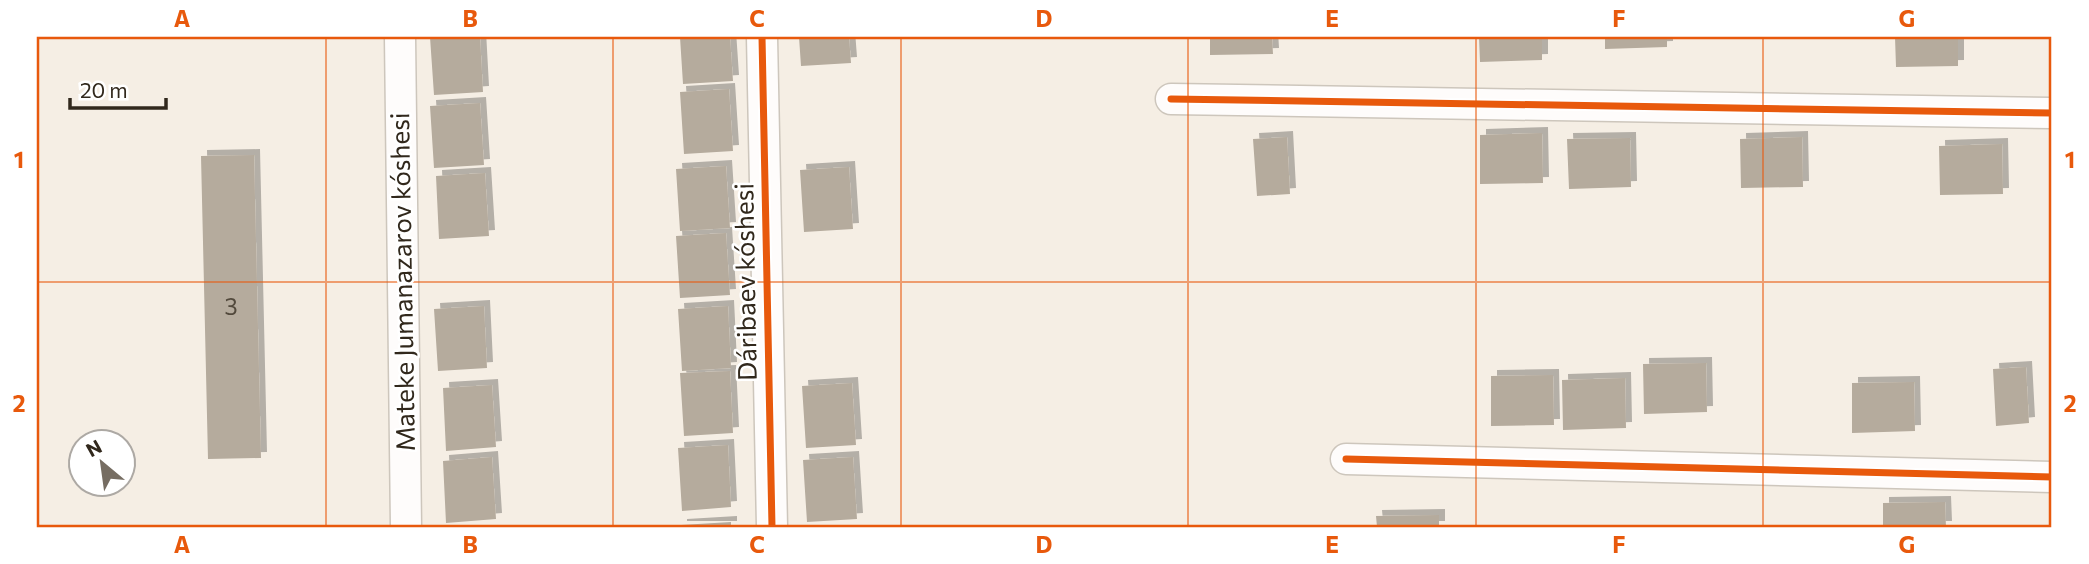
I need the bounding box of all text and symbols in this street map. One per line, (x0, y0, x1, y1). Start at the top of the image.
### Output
text: A (174, 4, 191, 32)
text: B (462, 4, 478, 32)
text: C (749, 4, 765, 32)
text: D (1036, 4, 1053, 32)
text: E (1325, 4, 1339, 32)
text: F (1612, 4, 1626, 32)
text: G (1899, 4, 1915, 32)
scale bar (70, 66, 166, 110)
text: 20 m (80, 77, 128, 102)
street label: Mateke Jumanazarov kóshesi (383, 112, 420, 452)
text: 1 (14, 145, 24, 173)
text: 1 (2065, 145, 2075, 173)
street label: Dáribaev kóshesi (727, 183, 762, 381)
house number: 3 (224, 292, 238, 320)
text: 2 (12, 389, 26, 417)
text: 2 (2063, 389, 2077, 417)
north arrow (66, 428, 136, 498)
text: N (82, 434, 105, 461)
text: A (174, 530, 191, 558)
text: B (462, 530, 478, 558)
text: C (749, 530, 765, 558)
text: D (1036, 530, 1053, 558)
text: E (1325, 530, 1339, 558)
text: F (1612, 530, 1626, 558)
text: G (1899, 530, 1915, 558)

